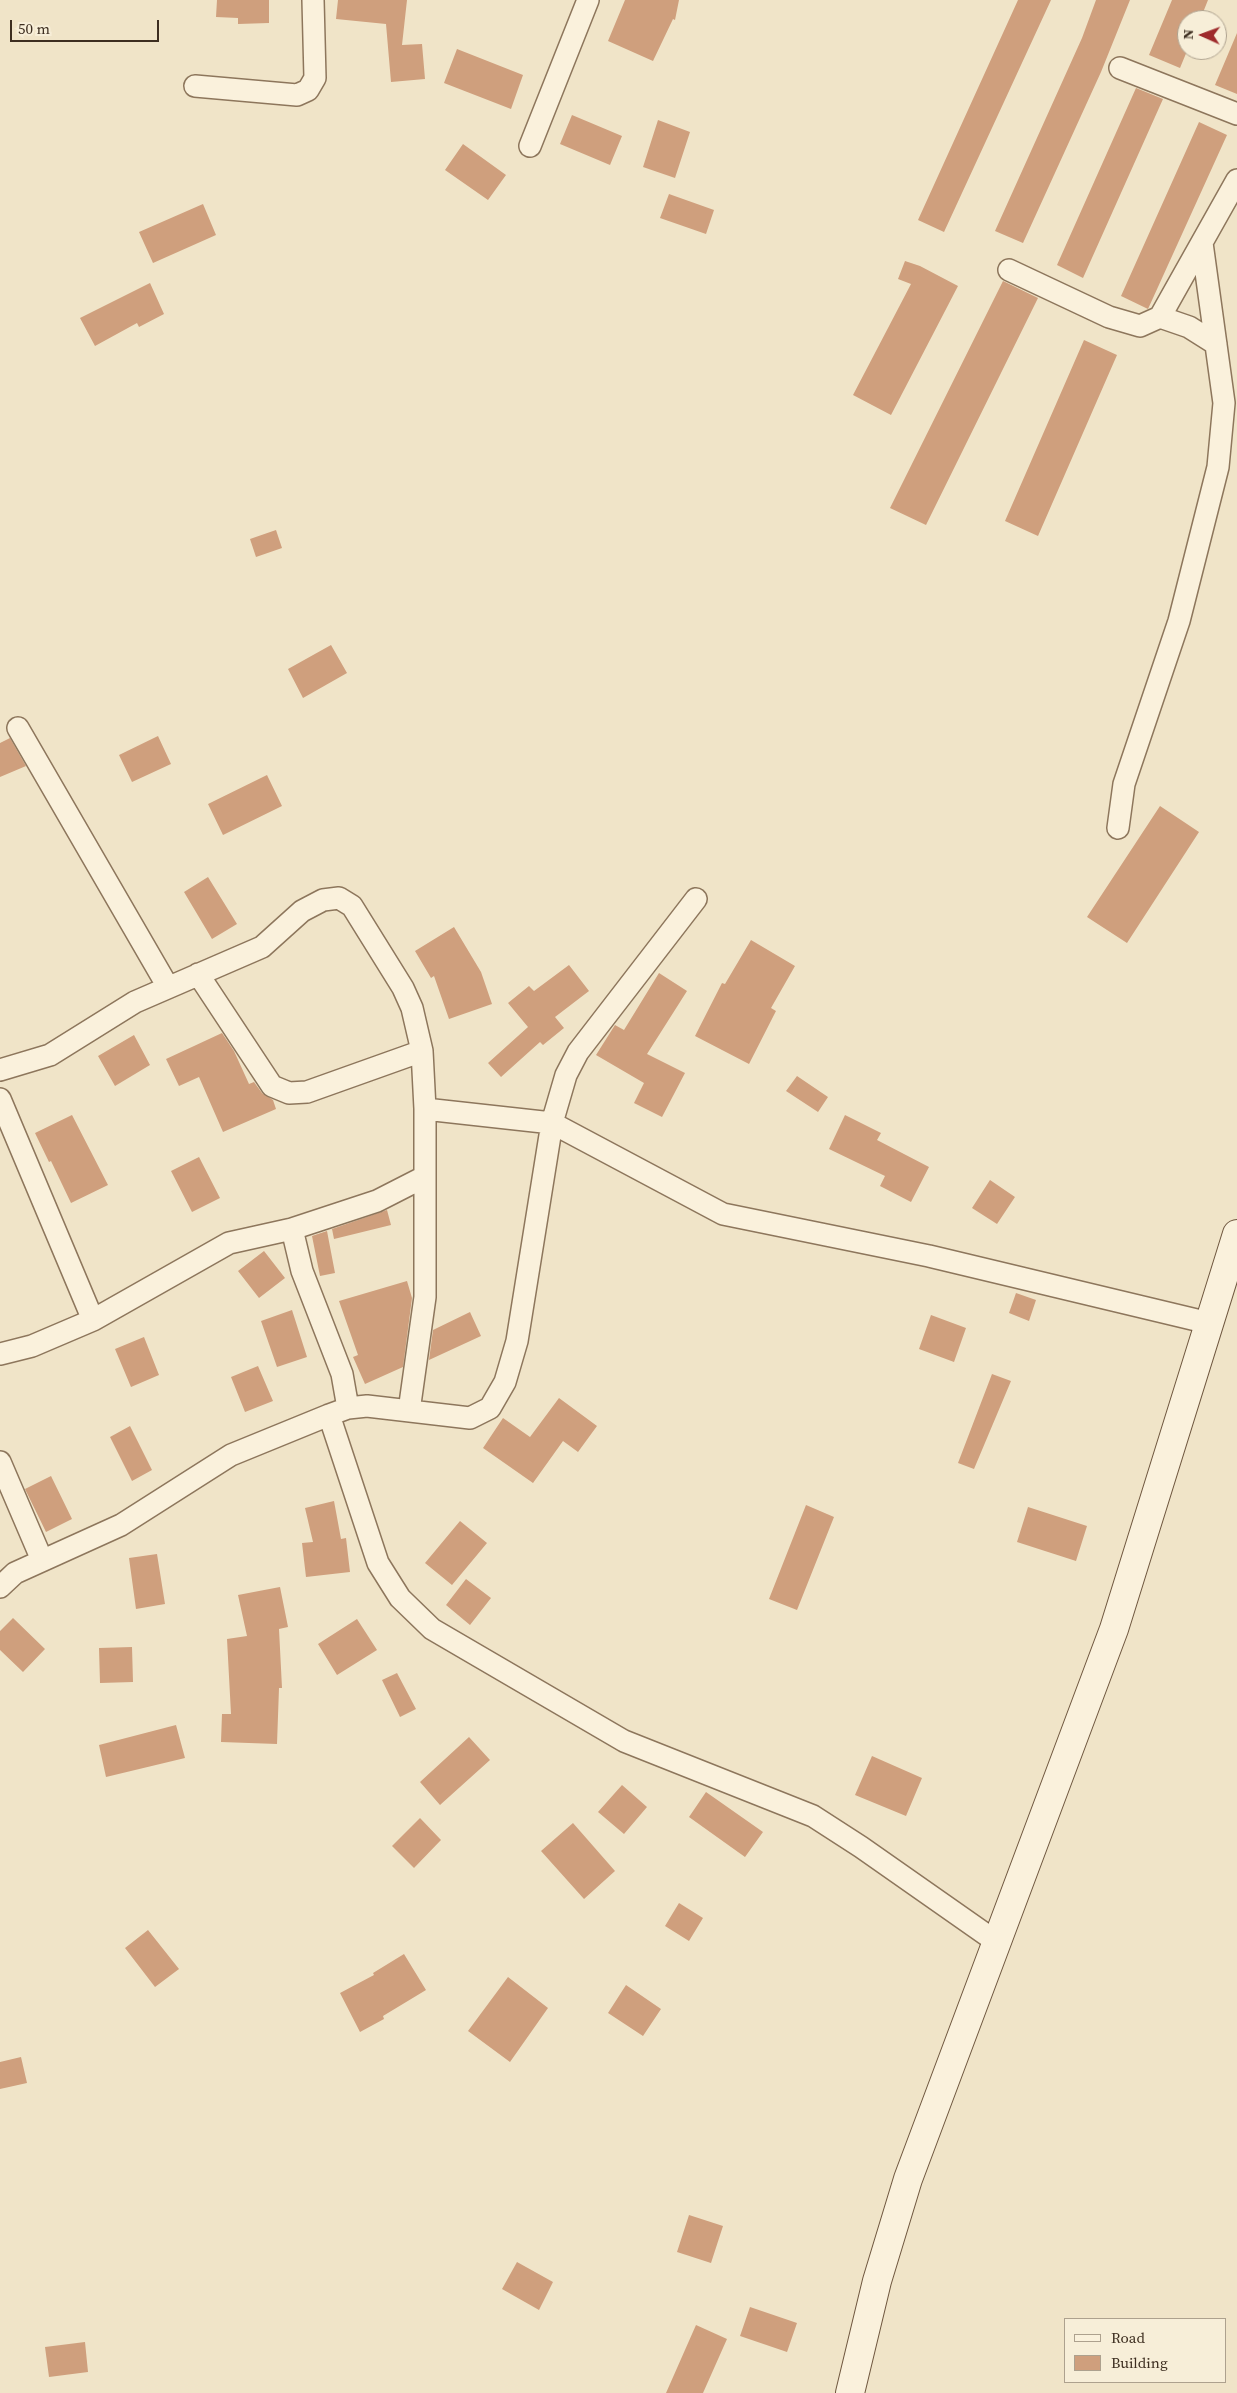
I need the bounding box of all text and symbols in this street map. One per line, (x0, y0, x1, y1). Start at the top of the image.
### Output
scale bar (12, 10, 161, 42)
north arrow (1177, 10, 1227, 60)
text: 50 m (18, 18, 50, 39)
text: N (1178, 29, 1198, 40)
legend (1064, 2318, 1227, 2383)
text: Road (1111, 2327, 1145, 2348)
text: Building (1111, 2352, 1168, 2373)

